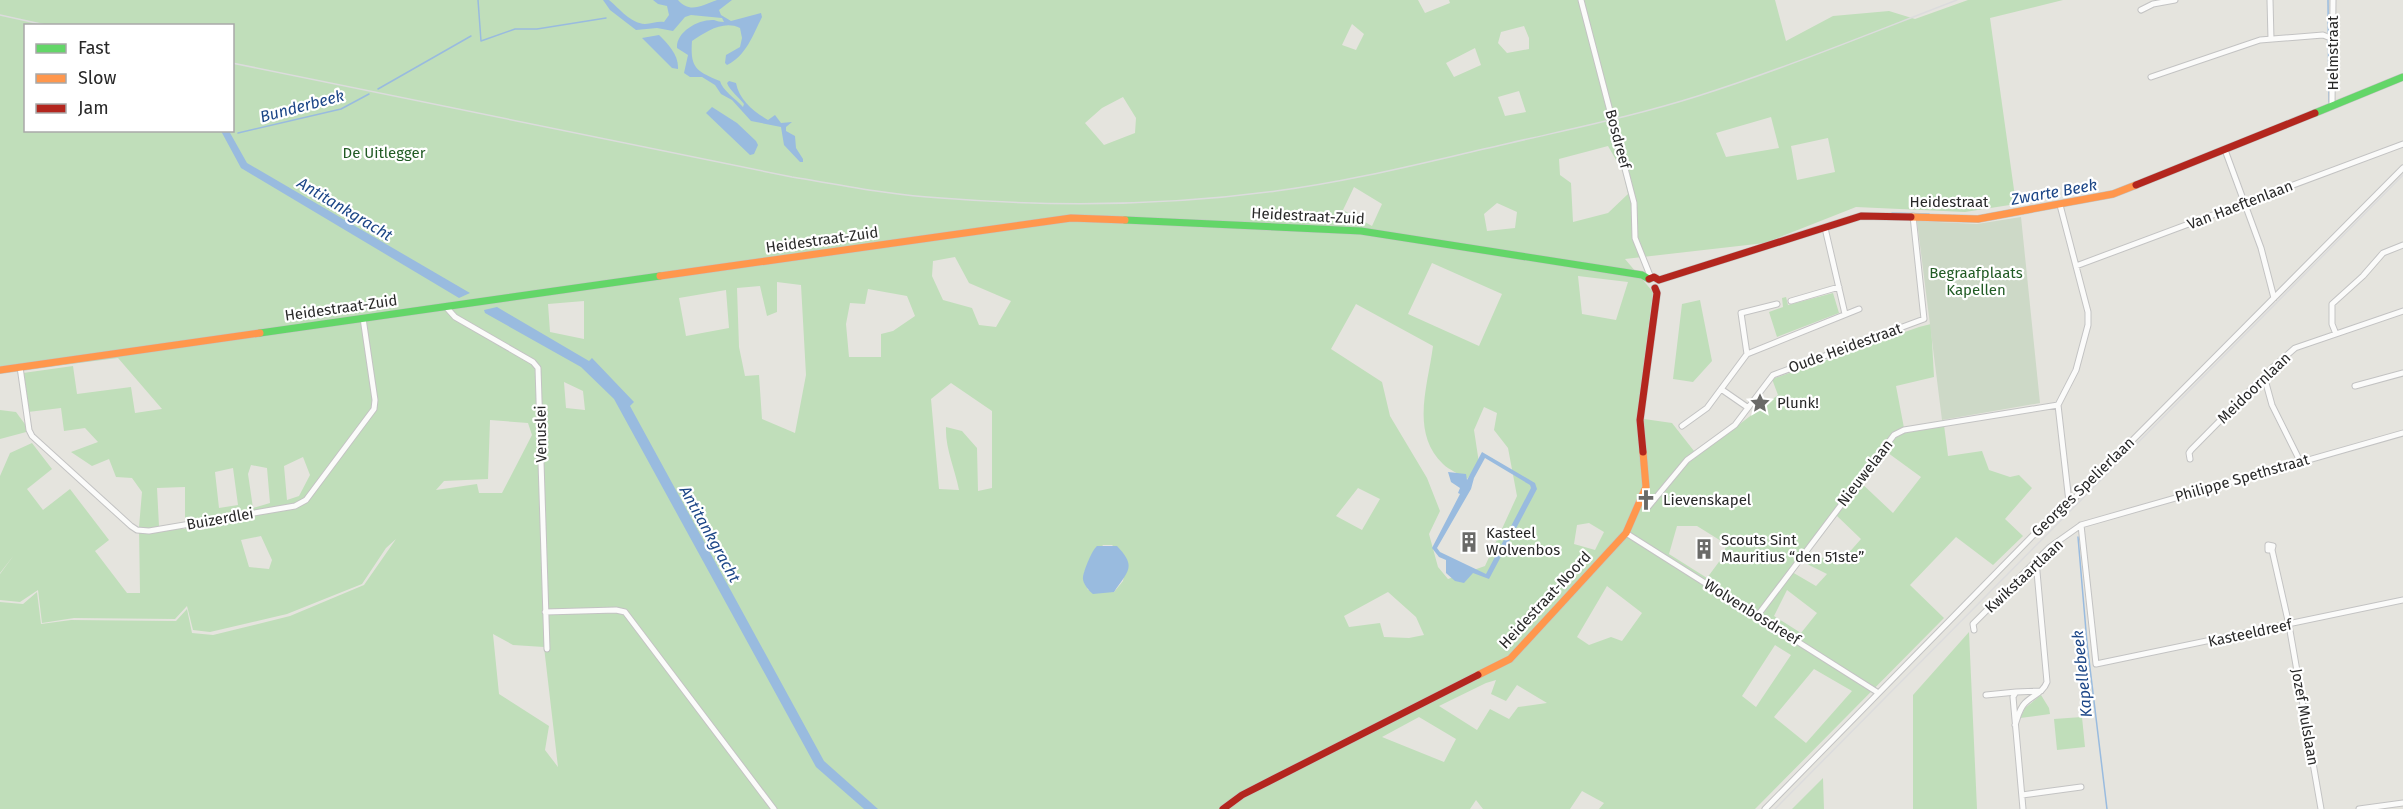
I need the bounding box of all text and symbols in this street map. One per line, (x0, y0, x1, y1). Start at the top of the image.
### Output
street label: Helmstraat (2324, 15, 2342, 90)
legend (24, 24, 234, 132)
text: Fast (78, 37, 111, 59)
text: Slow (78, 67, 117, 89)
water label: Bunderbeek (258, 86, 346, 126)
text: Jam (78, 97, 109, 119)
street label: Bosdreef (1601, 107, 1635, 172)
park label: De Uitlegger (342, 144, 426, 162)
water label: Antitankgracht (293, 173, 396, 245)
water label: Zwarte Beek (2008, 175, 2099, 209)
street label: Van Haeftenlaan (2185, 177, 2295, 233)
street label: Heidestraat (1909, 193, 1989, 211)
street label: Heidestraat-Zuid (1251, 204, 1365, 228)
street label: Heidestraat-Zuid (765, 223, 879, 257)
park label: Begraafplaats Kapellen (1929, 264, 2023, 299)
street label: Heidestraat-Zuid (284, 291, 398, 325)
street label: Oude Heidestraat (1786, 319, 1905, 377)
street label: Meidoornlaan (2214, 349, 2294, 427)
place icon: Plunk! (1748, 391, 1772, 415)
place label: Plunk! (1777, 394, 1819, 412)
street label: Venuslei (532, 405, 550, 463)
street label: Georges Spelierlaan (2028, 433, 2138, 541)
street label: Nieuwelaan (1833, 436, 1897, 510)
street label: Philippe Spethstraat (2173, 450, 2312, 506)
water label: Antitankgracht (675, 482, 745, 586)
church icon: Lievenskapel (1634, 488, 1658, 512)
place label: Lievenskapel (1663, 491, 1752, 509)
street label: Buizerdlei (185, 504, 255, 534)
place label: Kasteel Wolvenbos (1486, 524, 1560, 559)
building icon: Kasteel Wolvenbos (1457, 530, 1481, 554)
place label: Scouts Sint Mauritius “den 51ste” (1721, 531, 1864, 566)
street label: Kwikstaartlaan (1981, 535, 2067, 617)
building icon: Scouts Sint Mauritius “den 51ste” (1692, 537, 1716, 561)
street label: Heidestraat-Noord (1495, 548, 1595, 652)
street label: Wolvenbosdreef (1701, 575, 1804, 649)
street label: Kasteeldreef (2206, 615, 2295, 651)
water label: Kapellebeek (2068, 629, 2096, 719)
street label: Jozef Mulslaan (2288, 667, 2322, 767)

